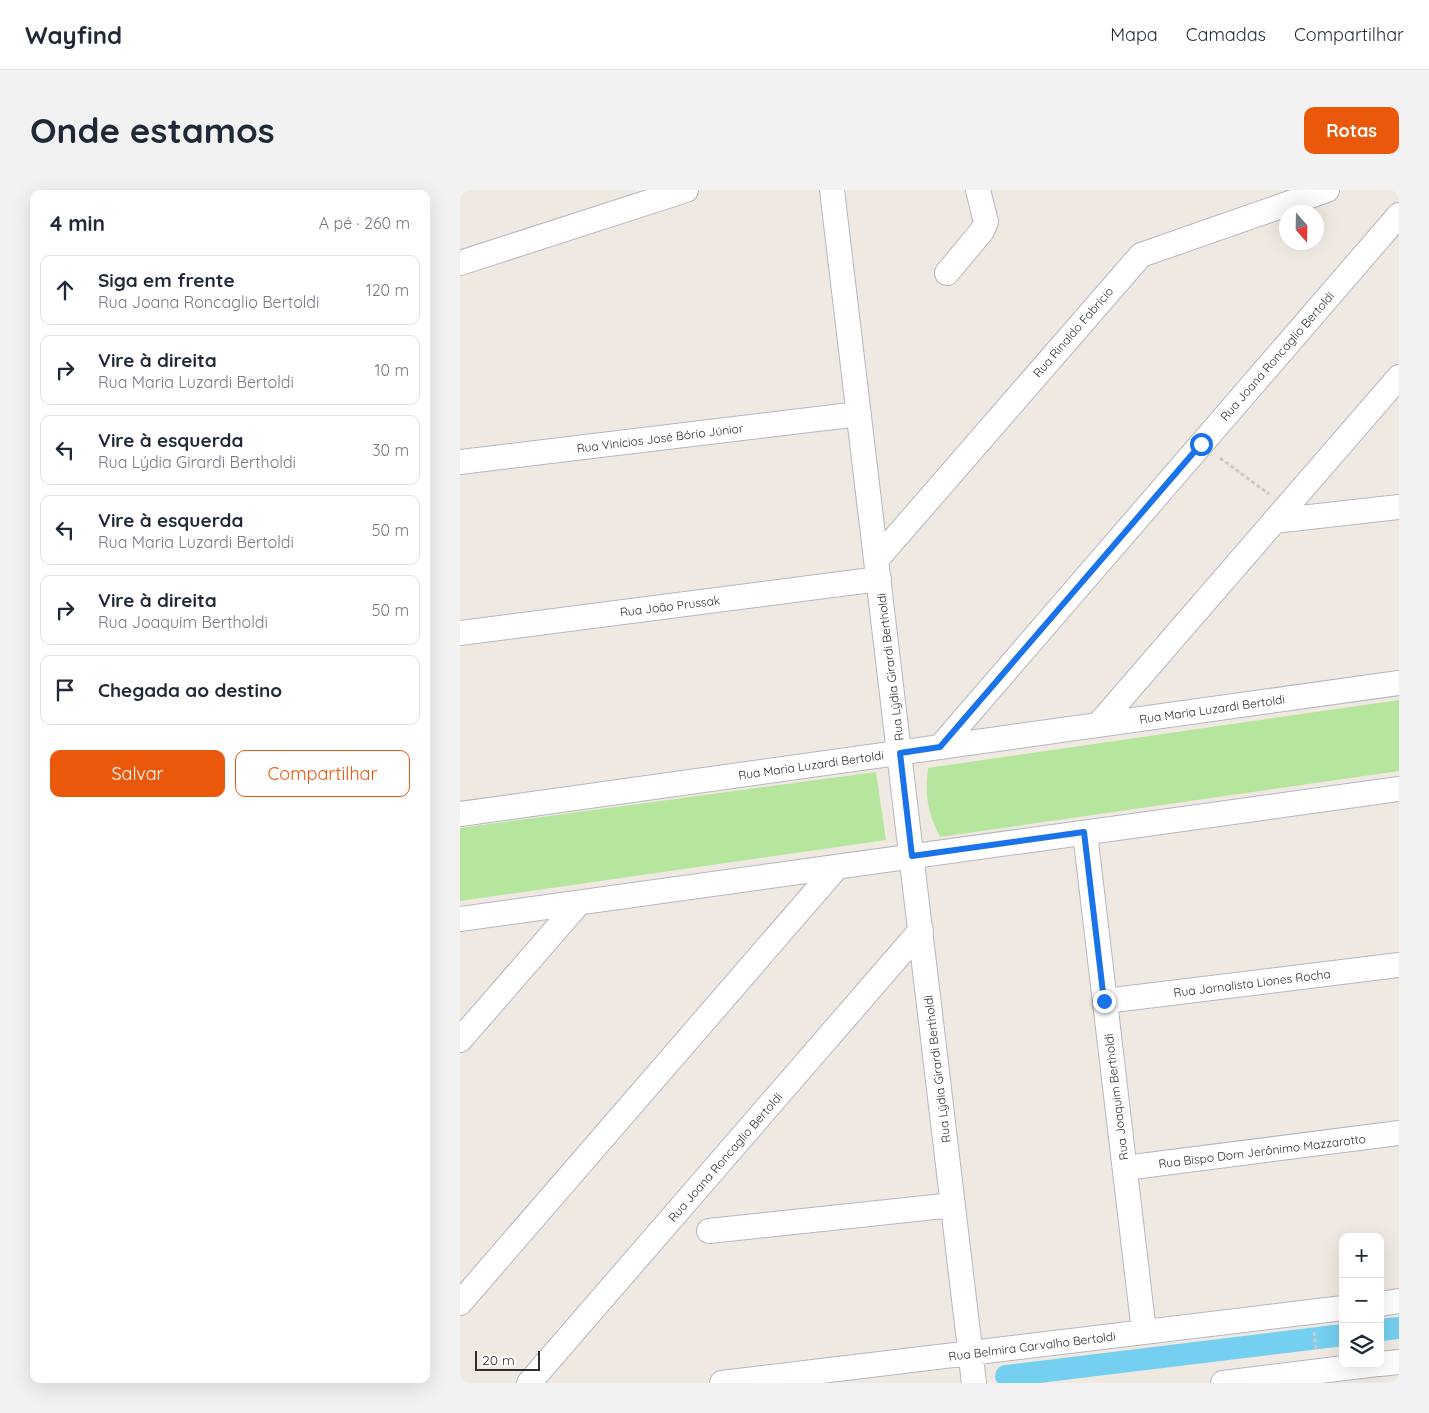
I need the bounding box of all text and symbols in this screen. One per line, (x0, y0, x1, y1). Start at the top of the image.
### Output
text: Wayfind (25, 20, 122, 50)
text: Mapa (1110, 23, 1158, 46)
text: Camadas (1186, 23, 1266, 46)
text: Compartilhar (1294, 23, 1404, 46)
button: Rotas (1304, 107, 1399, 154)
text: Onde estamos (30, 108, 275, 152)
north arrow (1279, 205, 1324, 250)
text: 4 min (50, 210, 105, 236)
text: A pé · 260 m (319, 213, 410, 233)
text: Siga em frente (98, 268, 235, 292)
icon: ahead (51, 276, 79, 304)
text: 120 m (366, 280, 409, 300)
street label: Rua Rinaldo Fabrício (1030, 284, 1116, 380)
street label: Rua Joana Roncaglio Bertoldi (1217, 288, 1337, 424)
text: Rua Joana Roncaglio Bertoldi (98, 292, 319, 312)
text: Vire à direita (98, 348, 217, 372)
icon: right (51, 356, 79, 384)
text: 10 m (375, 360, 409, 380)
text: Rua Maria Luzardi Bertoldi (98, 372, 294, 392)
street label: Rua Vinícios José Bório Júnior (576, 420, 745, 456)
text: Vire à esquerda (98, 428, 243, 452)
route start (1190, 433, 1213, 456)
icon: left (51, 436, 79, 464)
text: 30 m (372, 440, 409, 460)
text: Rua Lýdia Girardi Bertholdi (98, 452, 296, 472)
text: Vire à esquerda (98, 508, 243, 532)
icon: left (51, 516, 79, 544)
text: 50 m (372, 520, 409, 540)
text: Rua Maria Luzardi Bertoldi (98, 532, 294, 552)
text: Vire à direita (98, 588, 217, 612)
street label: Rua João Prussak (619, 592, 721, 620)
street label: Rua Lýdia Girardi Bertholdi (874, 592, 906, 742)
icon: right (51, 596, 79, 624)
text: 50 m (372, 600, 409, 620)
text: Rua Joaquim Bertholdi (98, 612, 268, 632)
icon: arrive (51, 676, 79, 704)
text: Chegada ao destino (98, 678, 282, 702)
street label: Rua Maria Luzardi Bertoldi (1138, 691, 1286, 727)
street label: Rua Maria Luzardi Bertoldi (737, 747, 885, 783)
button: Salvar (50, 750, 225, 797)
button: Compartilhar (235, 750, 410, 797)
street label: Rua Jornalista Liones Rocha (1173, 966, 1331, 1000)
route end (1093, 990, 1116, 1013)
street label: Rua Lýdia Girardi Bertholdi (921, 994, 953, 1144)
street label: Rua Joaquim Bertholdi (1101, 1033, 1131, 1161)
street label: Rua Joana Roncaglio Bertoldi (665, 1089, 785, 1225)
street label: Rua Bispo Dom Jerônimo Mazzarotto (1158, 1131, 1366, 1171)
map controls (1339, 1233, 1384, 1368)
button: + (1339, 1233, 1384, 1278)
button: − (1339, 1278, 1384, 1323)
button: layers (1339, 1323, 1384, 1368)
street label: Rua Belmira Carvalho Bertoldi (948, 1328, 1116, 1364)
scale bar (475, 1348, 540, 1371)
text: 20 m (482, 1351, 515, 1369)

